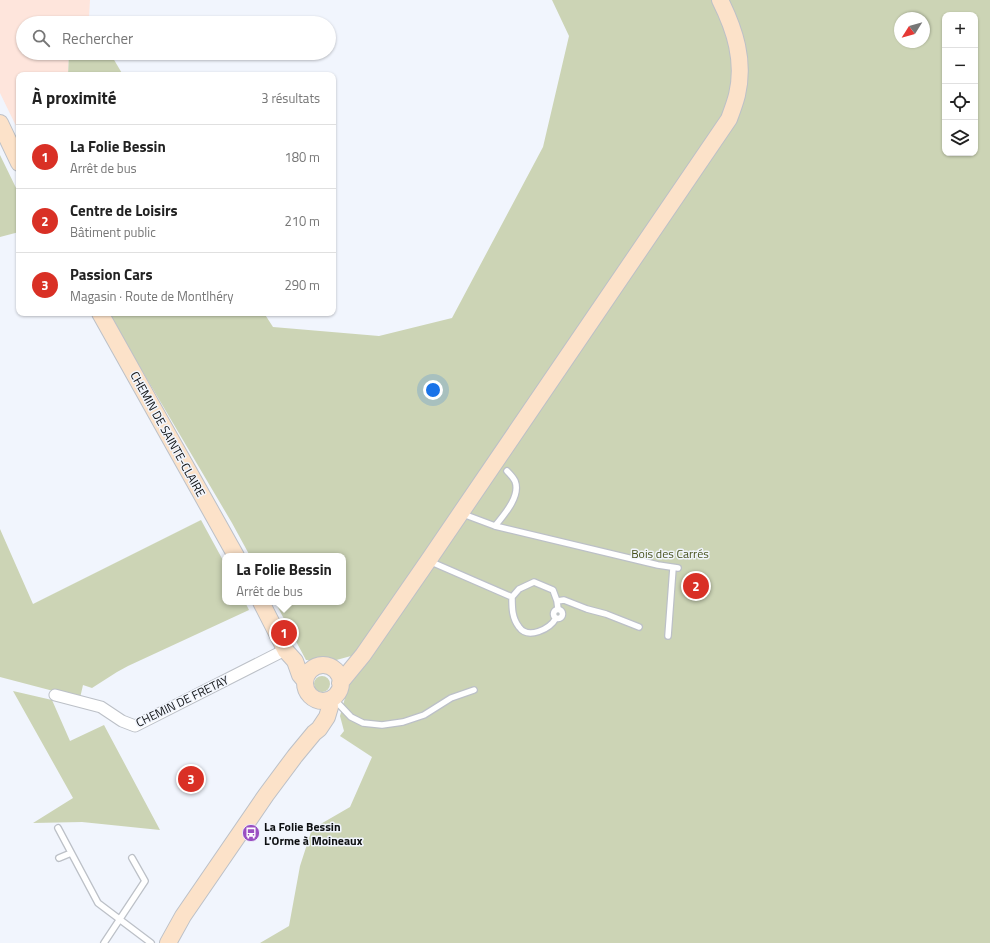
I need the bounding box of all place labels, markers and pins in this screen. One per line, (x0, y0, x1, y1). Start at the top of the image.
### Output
pin: 2 (683, 571, 709, 601)
pin: 1 (271, 618, 297, 648)
pin: 3 (178, 764, 204, 794)
place label: La Folie Bessin L'Orme à Moineaux (264, 817, 363, 850)
bus stop icon: La Folie Bessin L'Orme à Moineaux (241, 823, 261, 843)

